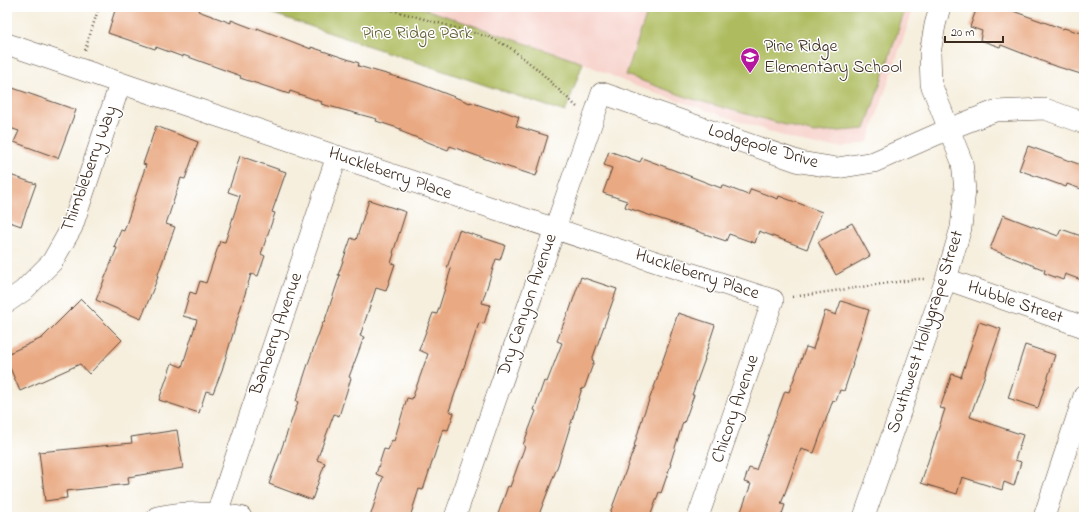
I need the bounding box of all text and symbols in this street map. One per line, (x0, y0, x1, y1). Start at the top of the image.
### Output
scale bar (945, 18, 1003, 44)
park label: Pine Ridge Park (362, 21, 472, 48)
text: 20 m (951, 24, 974, 42)
place label: Pine Ridge Elementary School (764, 34, 902, 81)
school or university icon: Pine Ridge Elementary School (739, 46, 761, 74)
street label: Thimbleberry Way (55, 102, 125, 236)
street label: Lodgepole Drive (704, 118, 822, 177)
street label: Huckleberry Place (325, 141, 456, 208)
street label: Southwest Hollygrape Street (881, 227, 972, 437)
street label: Dry Canyon Avenue (491, 230, 565, 381)
street label: Huckleberry Place (632, 243, 763, 308)
street label: Banberry Avenue (244, 268, 310, 400)
street label: Hubble Street (964, 274, 1066, 332)
street label: Chicory Avenue (705, 350, 767, 467)

